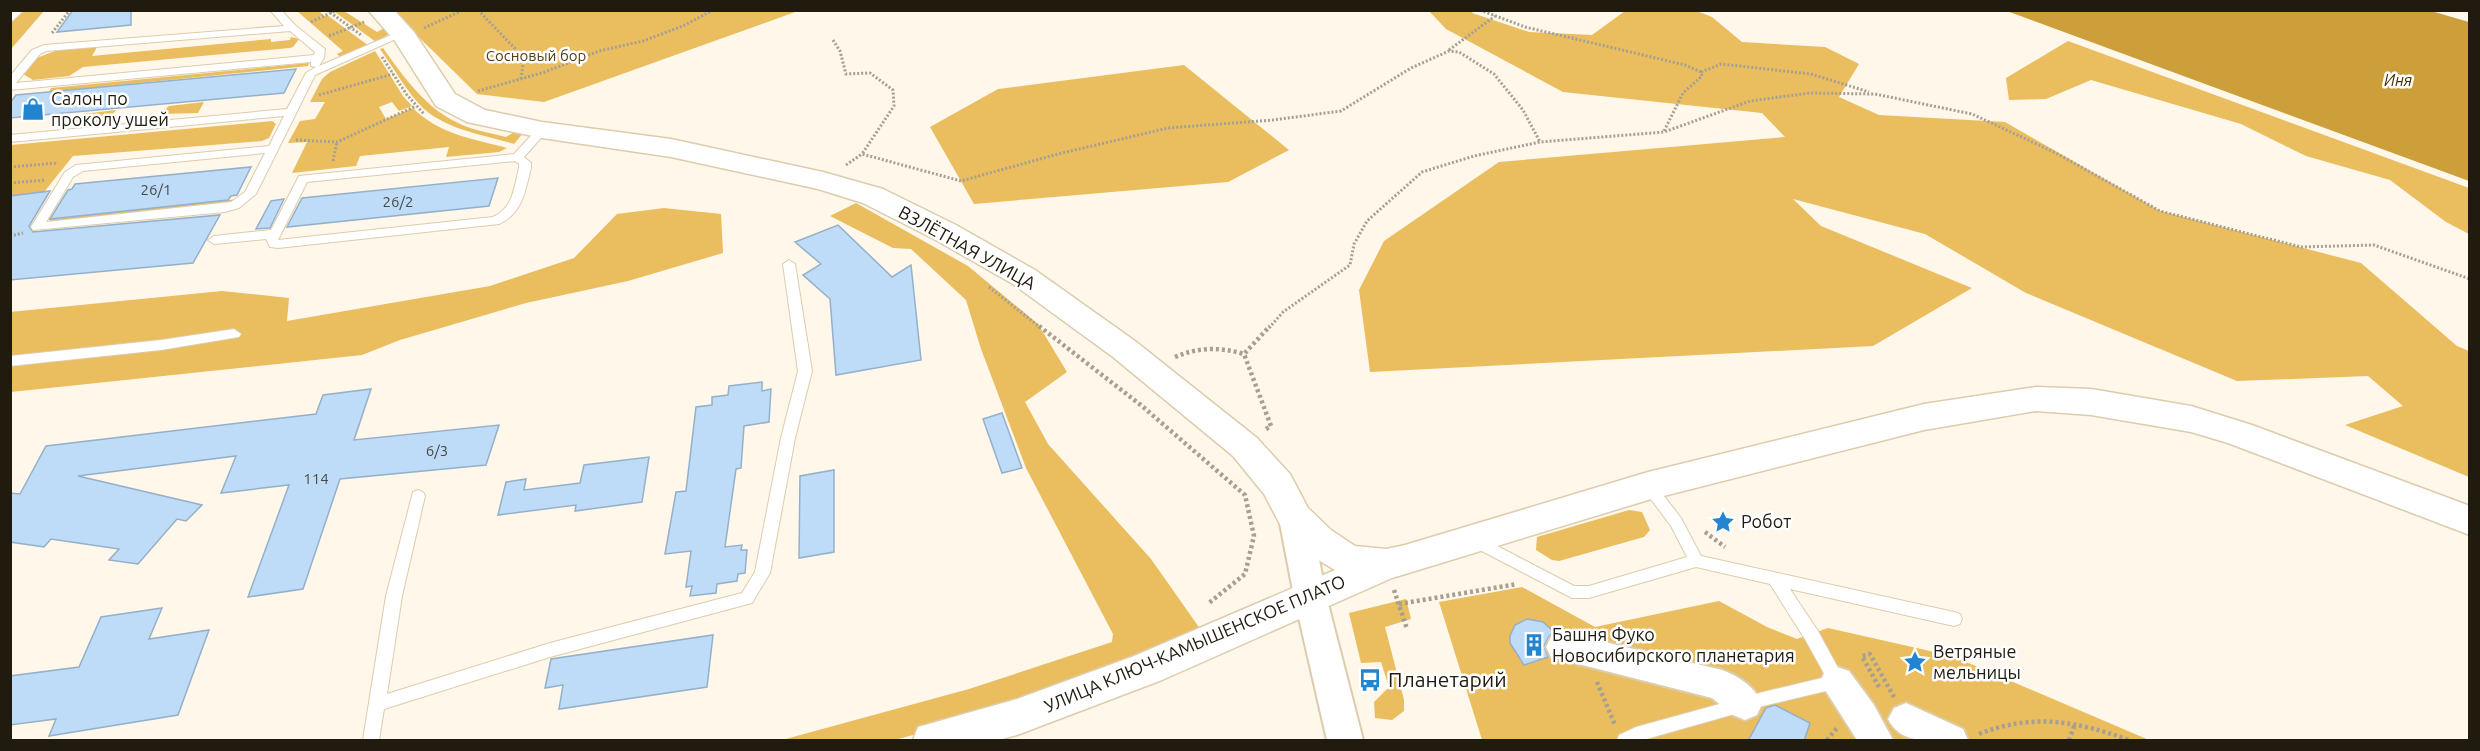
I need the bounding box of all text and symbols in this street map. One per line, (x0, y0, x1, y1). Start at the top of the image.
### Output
park label: Сосновый бор (486, 47, 586, 64)
water label: Иня (2384, 71, 2412, 89)
place label: Салон по проколу ушей (51, 88, 169, 129)
shop icon: Салон по проколу ушей (20, 96, 46, 122)
house number: 26/1 (141, 181, 171, 198)
house number: 26/2 (383, 193, 413, 210)
street label: ВЗЛЁТНАЯ УЛИЦА (896, 201, 1040, 293)
house number: 6/3 (426, 442, 448, 459)
house number: 114 (303, 470, 329, 487)
place icon: Робот (1710, 509, 1736, 535)
place label: Робот (1741, 511, 1791, 531)
street label: УЛИЦА КЛЮЧ-КАМЫШЕНСКОЕ ПЛАТО (1041, 570, 1348, 716)
place label: Башня Фуко Новосибирского планетария (1552, 624, 1795, 665)
building icon: Башня Фуко Новосибирского планетария (1521, 632, 1547, 658)
place label: Ветряные мельницы (1933, 641, 2021, 682)
place icon: Ветряные мельницы (1902, 649, 1928, 675)
bus stop icon: Планетарий (1357, 667, 1383, 693)
place label: Планетарий (1388, 667, 1507, 691)

